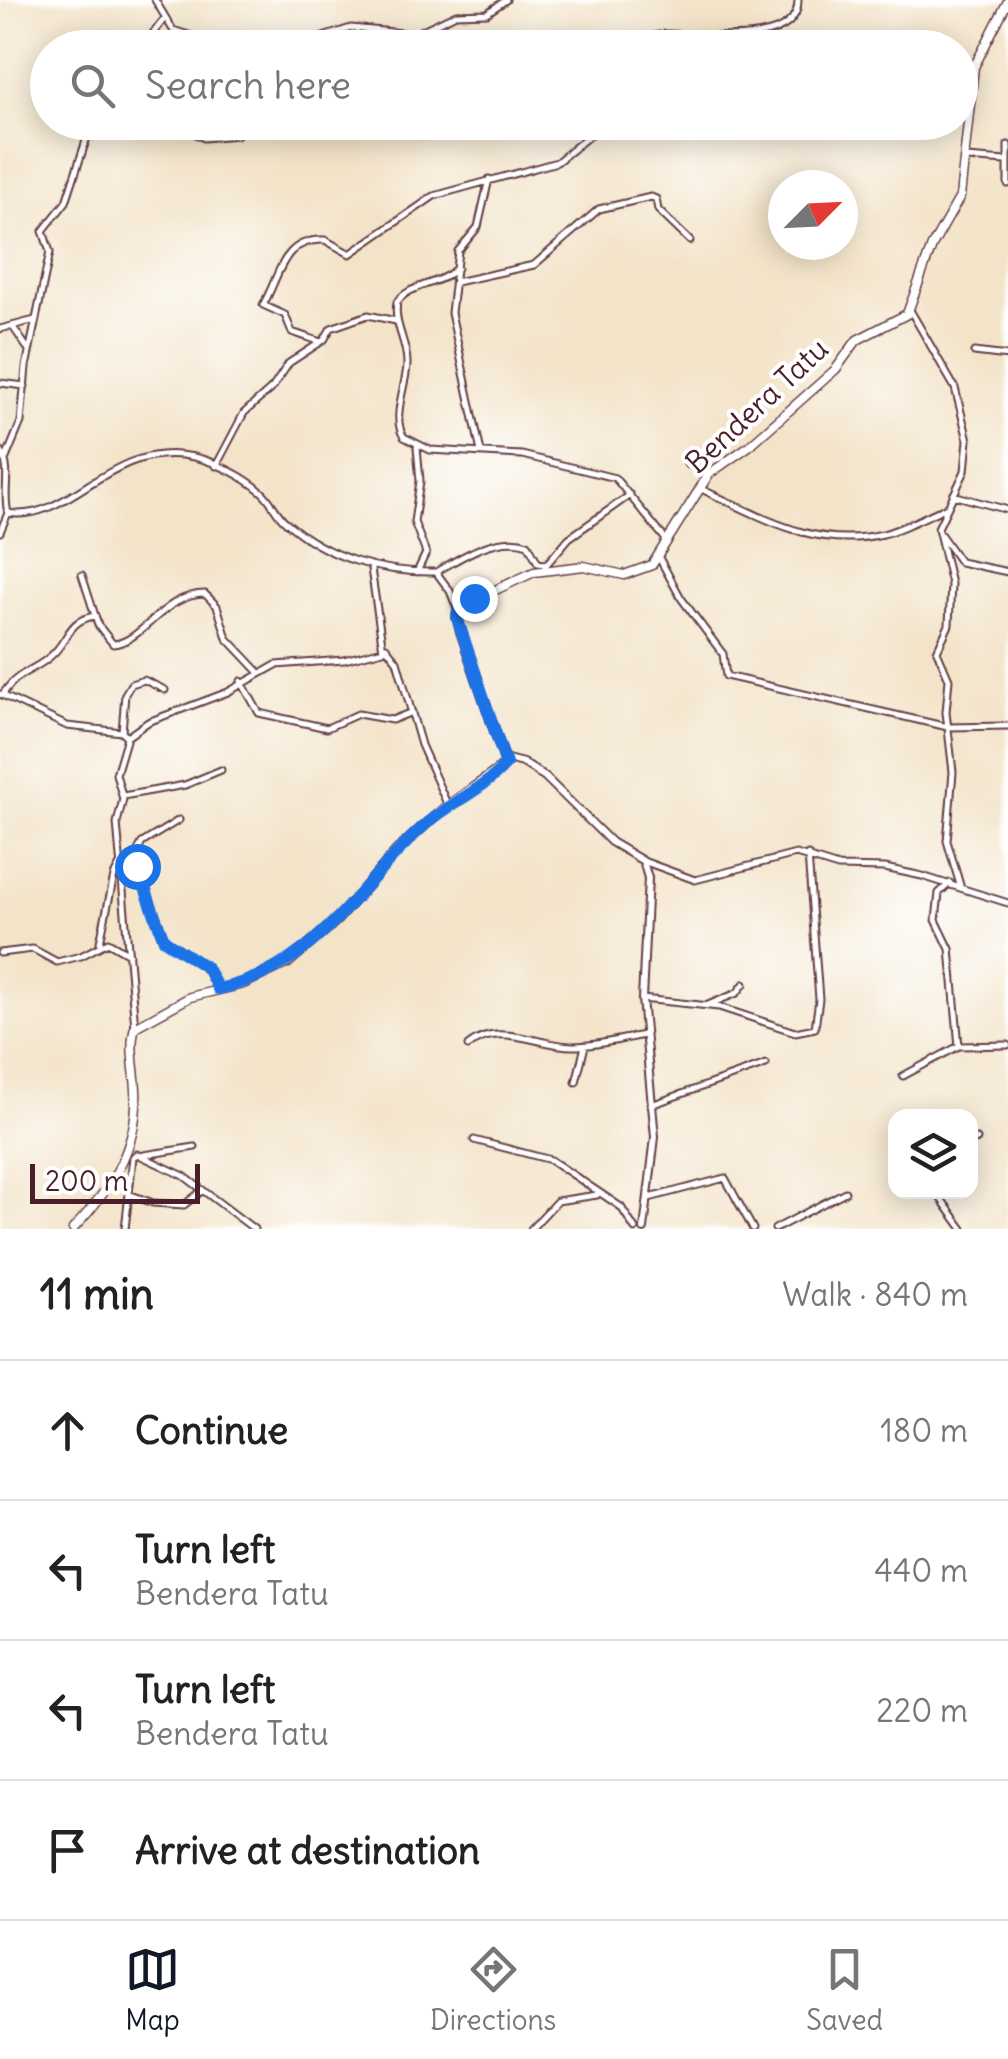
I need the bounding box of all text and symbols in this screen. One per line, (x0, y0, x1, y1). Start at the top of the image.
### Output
search box (30, 30, 978, 140)
icon: search (65, 58, 120, 113)
text: Search here (145, 62, 351, 109)
north arrow (768, 170, 858, 260)
street label: Bendera Tatu (677, 329, 836, 481)
route end (452, 576, 498, 622)
route start (115, 844, 161, 890)
map controls (888, 1109, 978, 1199)
button: layers (888, 1109, 978, 1199)
scale bar (30, 1159, 200, 1204)
text: 200 m (45, 1163, 128, 1199)
text: 11 min (40, 1268, 154, 1320)
text: Walk · 840 m (782, 1274, 968, 1315)
icon: ahead (40, 1403, 95, 1458)
text: Continue (135, 1407, 288, 1454)
text: 180 m (880, 1410, 968, 1451)
text: Turn left (135, 1526, 275, 1573)
icon: left (40, 1543, 95, 1598)
text: 440 m (874, 1550, 968, 1591)
text: Bendera Tatu (135, 1573, 329, 1614)
text: Turn left (135, 1666, 275, 1713)
icon: left (40, 1683, 95, 1738)
text: 220 m (876, 1690, 968, 1731)
text: Bendera Tatu (135, 1713, 329, 1754)
icon: arrive (40, 1823, 95, 1878)
text: Arrive at destination (135, 1827, 480, 1874)
tab: Map (125, 1942, 180, 2038)
tab: Directions (430, 1942, 556, 2038)
tab: Saved (806, 1942, 883, 2038)

